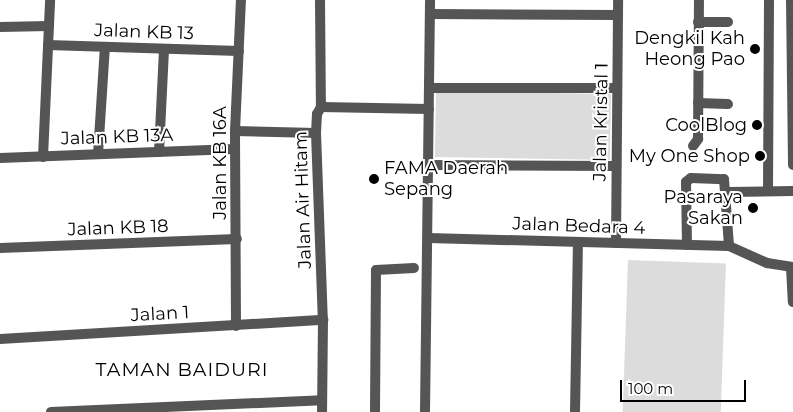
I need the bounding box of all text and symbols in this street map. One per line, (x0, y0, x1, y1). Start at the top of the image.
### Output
street label: Jalan KB 13 (94, 19, 194, 45)
place label: Dengkil Kah Heong Pao (634, 28, 745, 70)
marker: Dengkil Kah Heong Pao (749, 43, 761, 55)
street label: Jalan Kristal 1 (589, 62, 613, 182)
street label: Jalan KB 16A (209, 106, 231, 220)
place label: CoolBlog (665, 114, 747, 136)
marker: CoolBlog (751, 119, 763, 131)
street label: Jalan KB 13A (60, 124, 174, 150)
street label: Jalan Air Hitam (290, 131, 316, 269)
place label: My One Shop (629, 145, 750, 167)
marker: My One Shop (754, 150, 766, 162)
place label: FAMA Daerah Sepang (384, 158, 508, 200)
marker: FAMA Daerah Sepang (368, 173, 380, 185)
place label: Pasaraya Sakan (664, 187, 743, 230)
marker: Pasaraya Sakan (747, 202, 759, 214)
street label: Jalan Bedara 4 (512, 213, 646, 239)
street label: Jalan KB 18 (67, 215, 169, 241)
street label: Jalan 1 (130, 302, 190, 326)
district label: TAMAN BAIDURI (94, 359, 270, 381)
scale bar (623, 370, 749, 402)
text: 100 m (628, 379, 673, 398)

